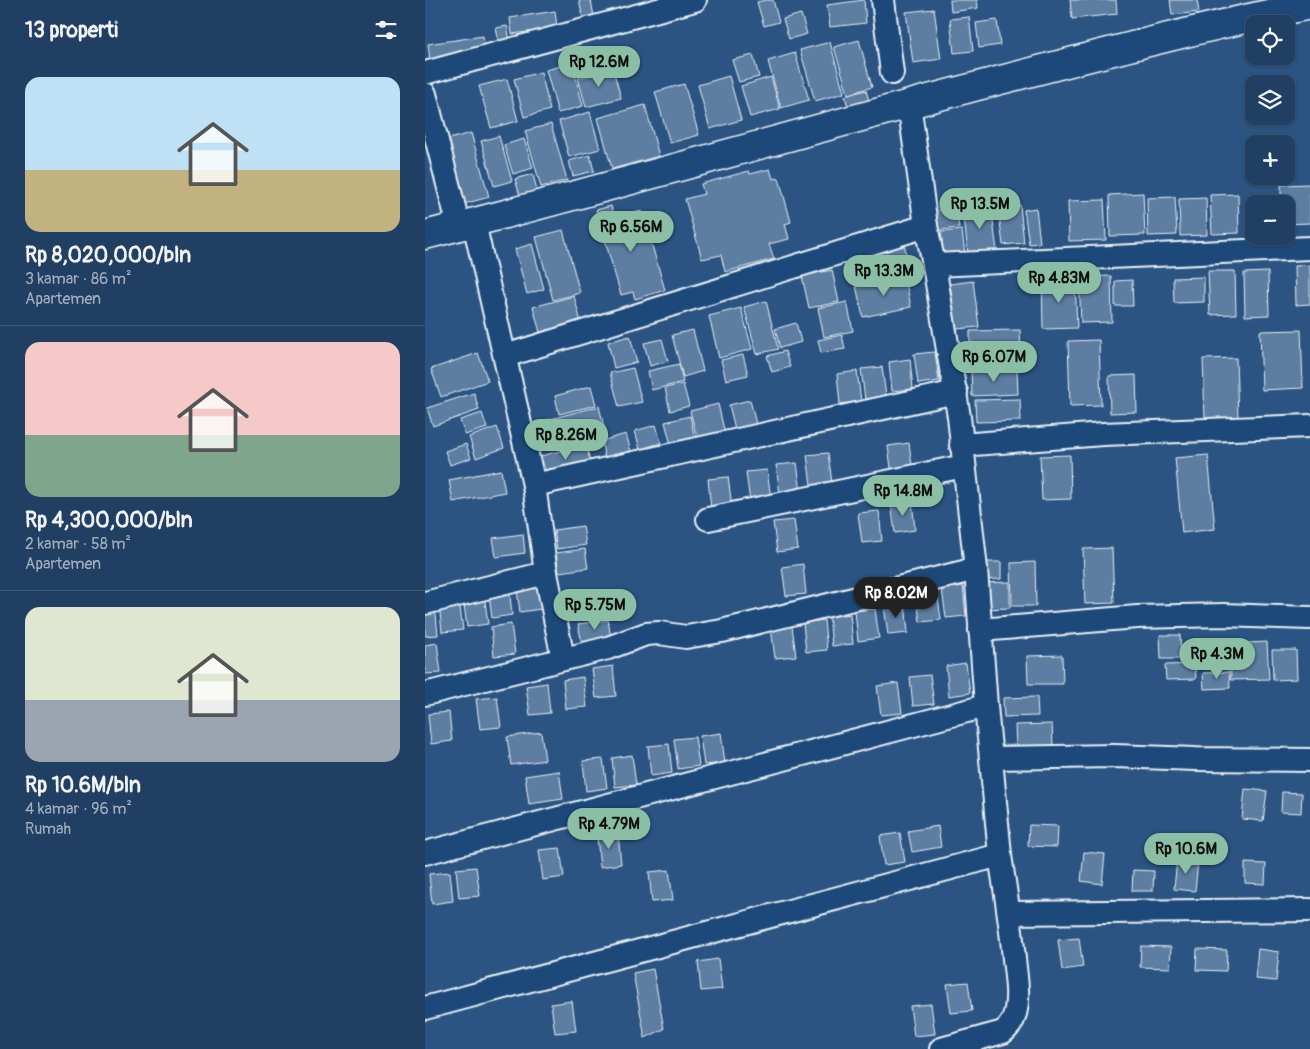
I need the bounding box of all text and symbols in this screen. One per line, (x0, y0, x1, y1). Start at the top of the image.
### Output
map controls (1245, 15, 1295, 245)
button: locate (1245, 15, 1295, 65)
icon: filters (372, 16, 400, 44)
text: 13 properti (25, 17, 118, 44)
pin: Rp 12.6M (547, 46, 651, 88)
text: Rp 12.6M (569, 52, 629, 72)
button: layers (1245, 75, 1295, 125)
icon: home (168, 109, 258, 199)
button: + (1245, 135, 1295, 185)
pin: Rp 13.5M (928, 188, 1032, 230)
text: Rp 13.5M (950, 194, 1010, 214)
button: − (1245, 195, 1295, 245)
pin: Rp 6.56M (579, 210, 683, 253)
text: Rp 6.56M (600, 217, 662, 237)
text: Rp 8,020,000/bln (25, 242, 191, 269)
pin: Rp 13.3M (832, 254, 936, 297)
text: Rp 13.3M (854, 261, 914, 281)
pin: Rp 4.83M (1007, 262, 1111, 304)
text: Rp 4.83M (1028, 268, 1090, 288)
text: 3 kamar · 86 m² (25, 269, 132, 289)
text: Apartemen (25, 289, 101, 309)
pin: Rp 6.07M (942, 340, 1046, 383)
text: Rp 6.07M (962, 347, 1026, 367)
icon: home (168, 375, 258, 465)
pin: Rp 8.26M (514, 418, 618, 461)
text: Rp 8.26M (535, 425, 597, 445)
pin: Rp 14.8M (851, 474, 955, 517)
text: Rp 14.8M (874, 481, 932, 501)
text: Rp 4,300,000/bln (25, 507, 193, 534)
text: 2 kamar · 58 m² (25, 534, 131, 554)
text: Apartemen (25, 554, 101, 574)
pin: Rp 8.02M (844, 576, 948, 619)
text: Rp 8.02M (864, 583, 928, 603)
pin: Rp 5.75M (543, 588, 647, 631)
text: Rp 5.75M (564, 595, 626, 615)
pin: Rp 4.3M (1171, 638, 1263, 680)
icon: home (168, 640, 258, 730)
text: Rp 4.3M (1190, 644, 1244, 664)
text: Rp 10.6M/bln (25, 772, 141, 799)
text: 4 kamar · 96 m² (25, 799, 132, 819)
pin: Rp 4.79M (557, 808, 661, 850)
text: Rp 4.79M (578, 814, 640, 834)
text: Rumah (25, 819, 71, 839)
pin: Rp 10.6M (1134, 832, 1238, 875)
text: Rp 10.6M (1155, 839, 1217, 859)

